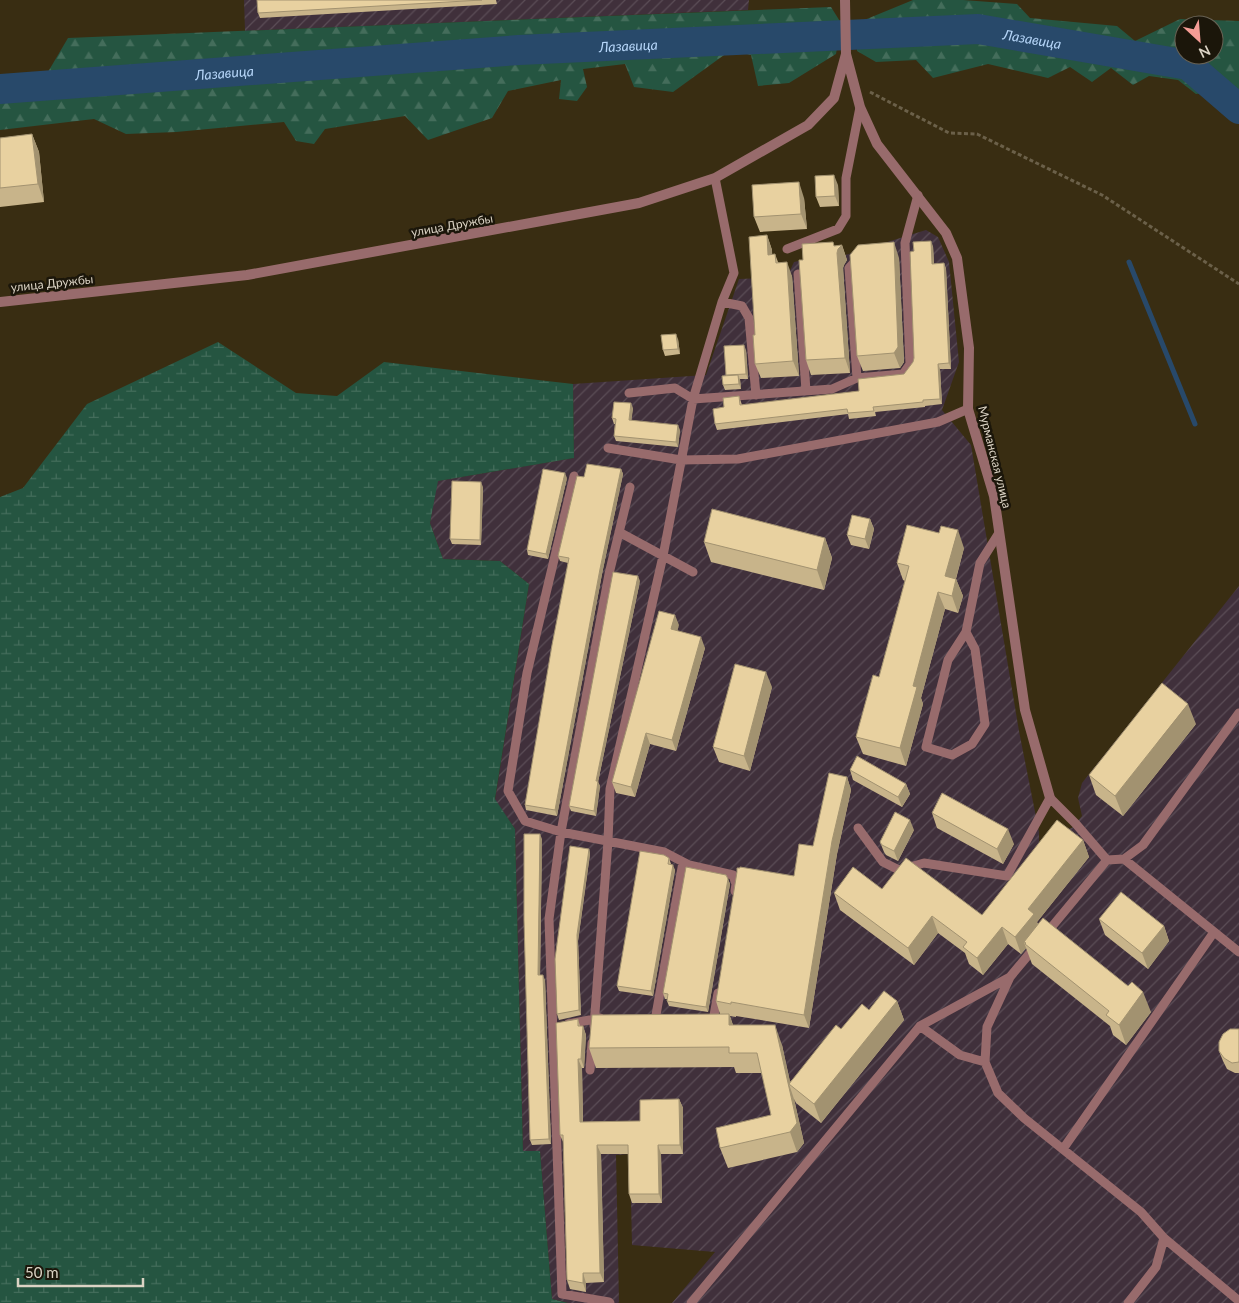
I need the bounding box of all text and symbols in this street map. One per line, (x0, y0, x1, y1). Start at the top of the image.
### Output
north arrow (1174, 15, 1224, 65)
water label: Лазавица (1001, 25, 1063, 52)
water label: Лазавица (598, 35, 658, 55)
text: N (1196, 42, 1213, 62)
water label: Лазавица (193, 61, 254, 83)
street label: улица Дружбы (410, 210, 494, 240)
street label: улица Дружбы (10, 271, 94, 295)
street label: Мурманская улица (975, 404, 1015, 510)
scale bar (18, 1256, 142, 1288)
text: 50 m (25, 1263, 59, 1281)

